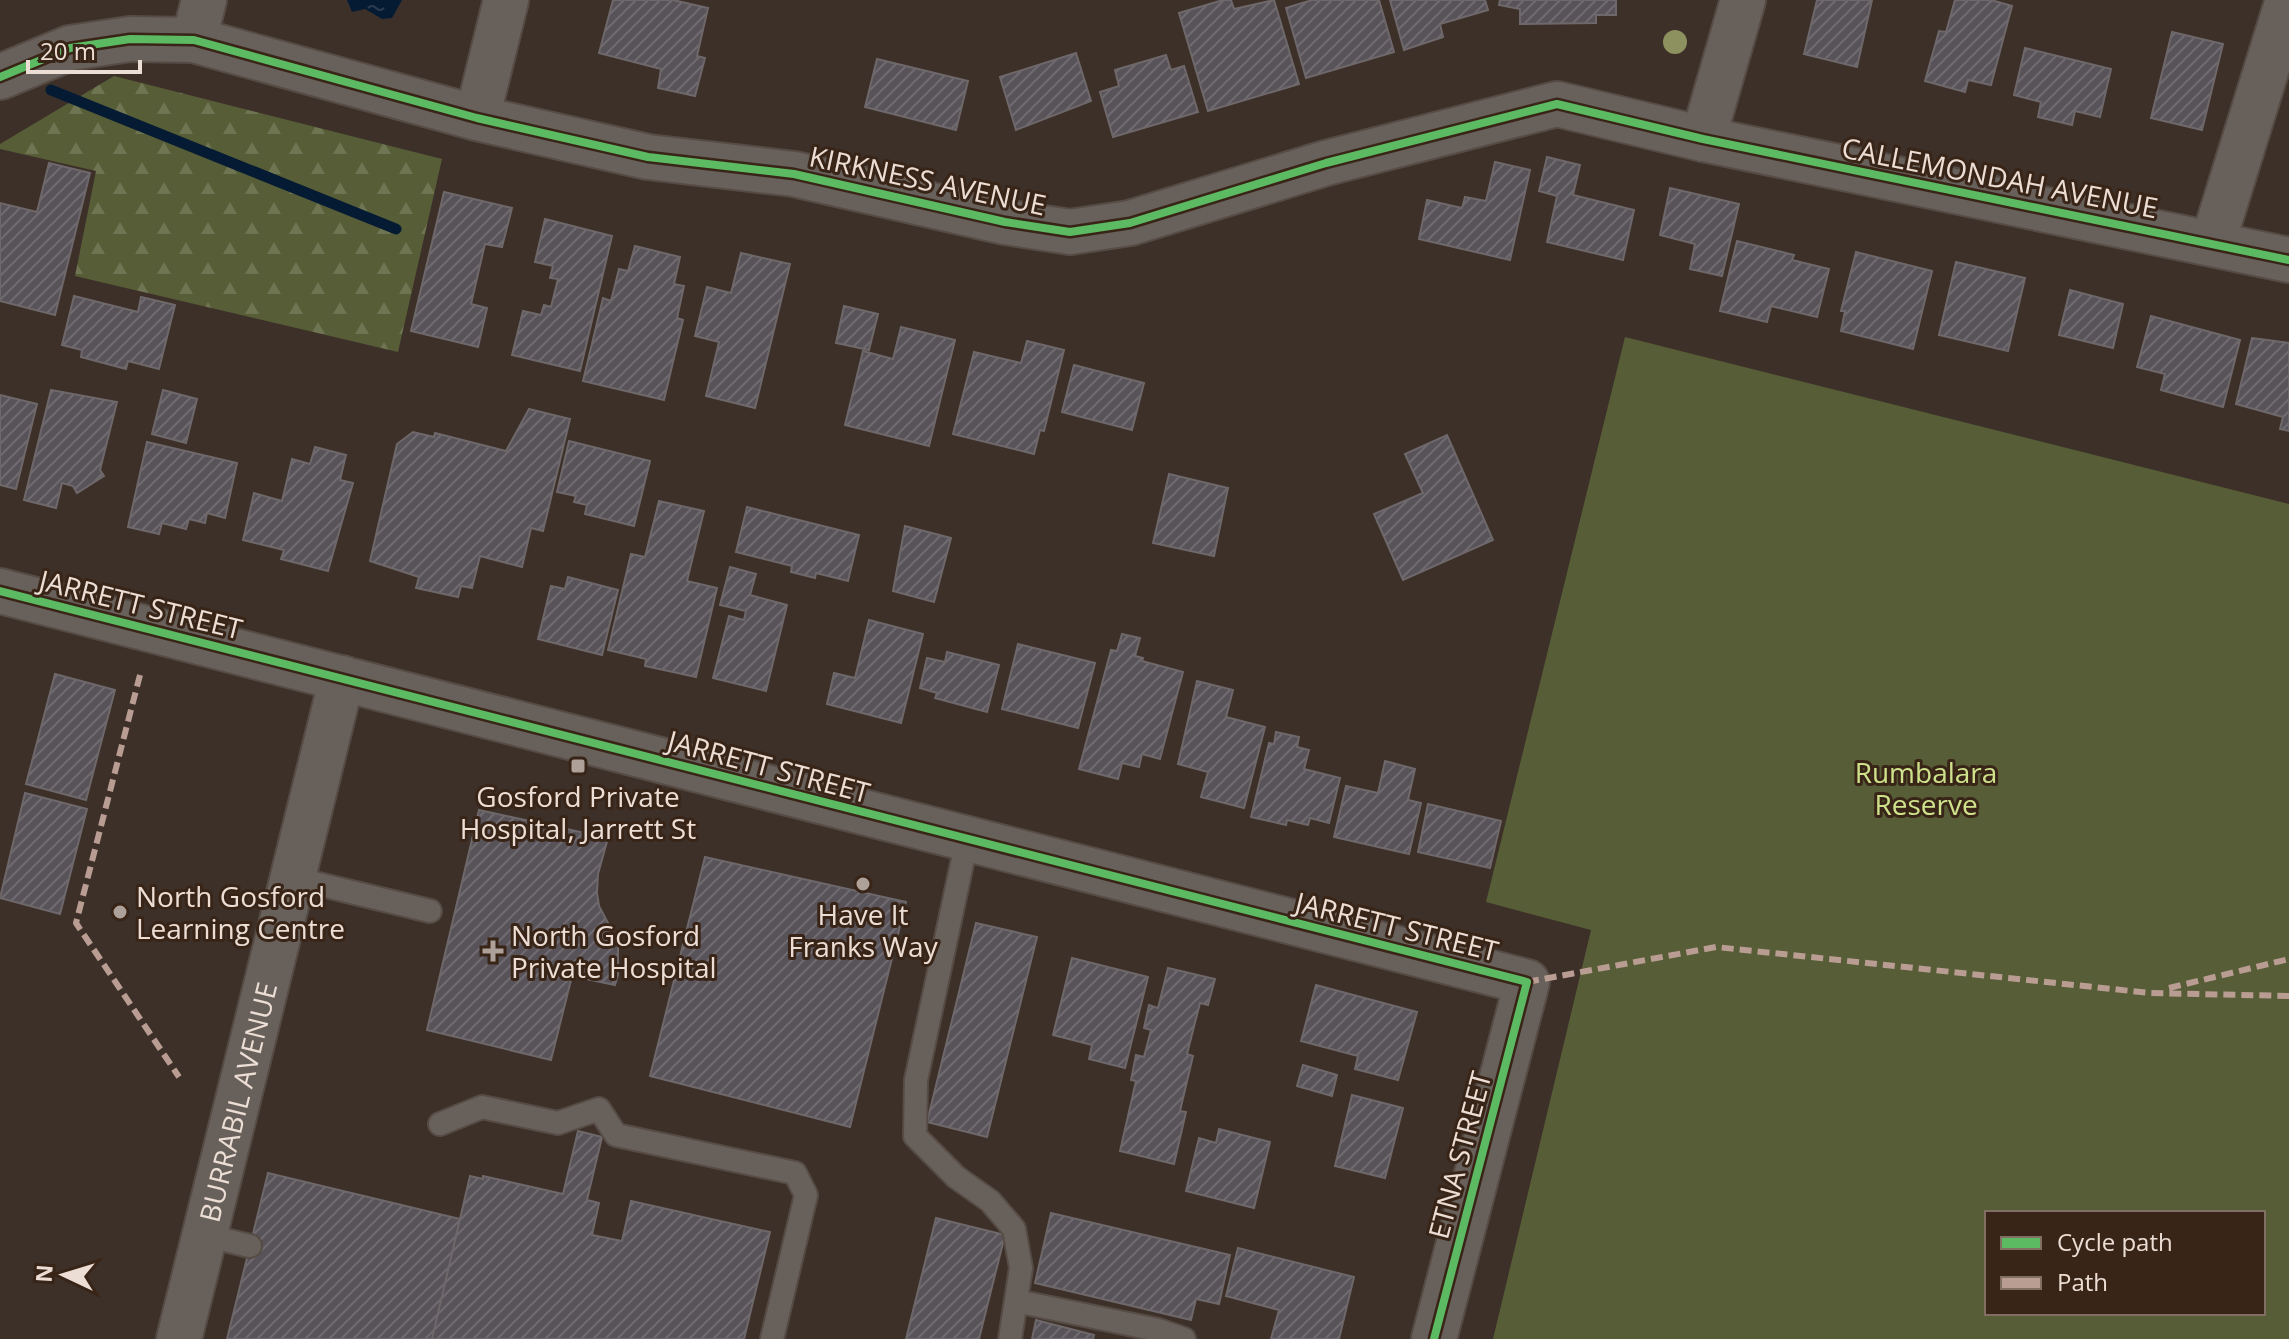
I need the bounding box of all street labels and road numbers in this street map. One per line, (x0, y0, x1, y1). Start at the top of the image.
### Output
street label: CALLEMONDAH AVENUE (1839, 128, 2161, 226)
street label: KIRKNESS AVENUE (806, 136, 1050, 224)
street label: JARRETT STREET (33, 560, 247, 648)
street label: JARRETT STREET (661, 720, 875, 811)
street label: JARRETT STREET (1289, 882, 1503, 970)
street label: BURRABIL AVENUE (190, 978, 285, 1226)
street label: ETNA STREET (1418, 1067, 1500, 1243)

